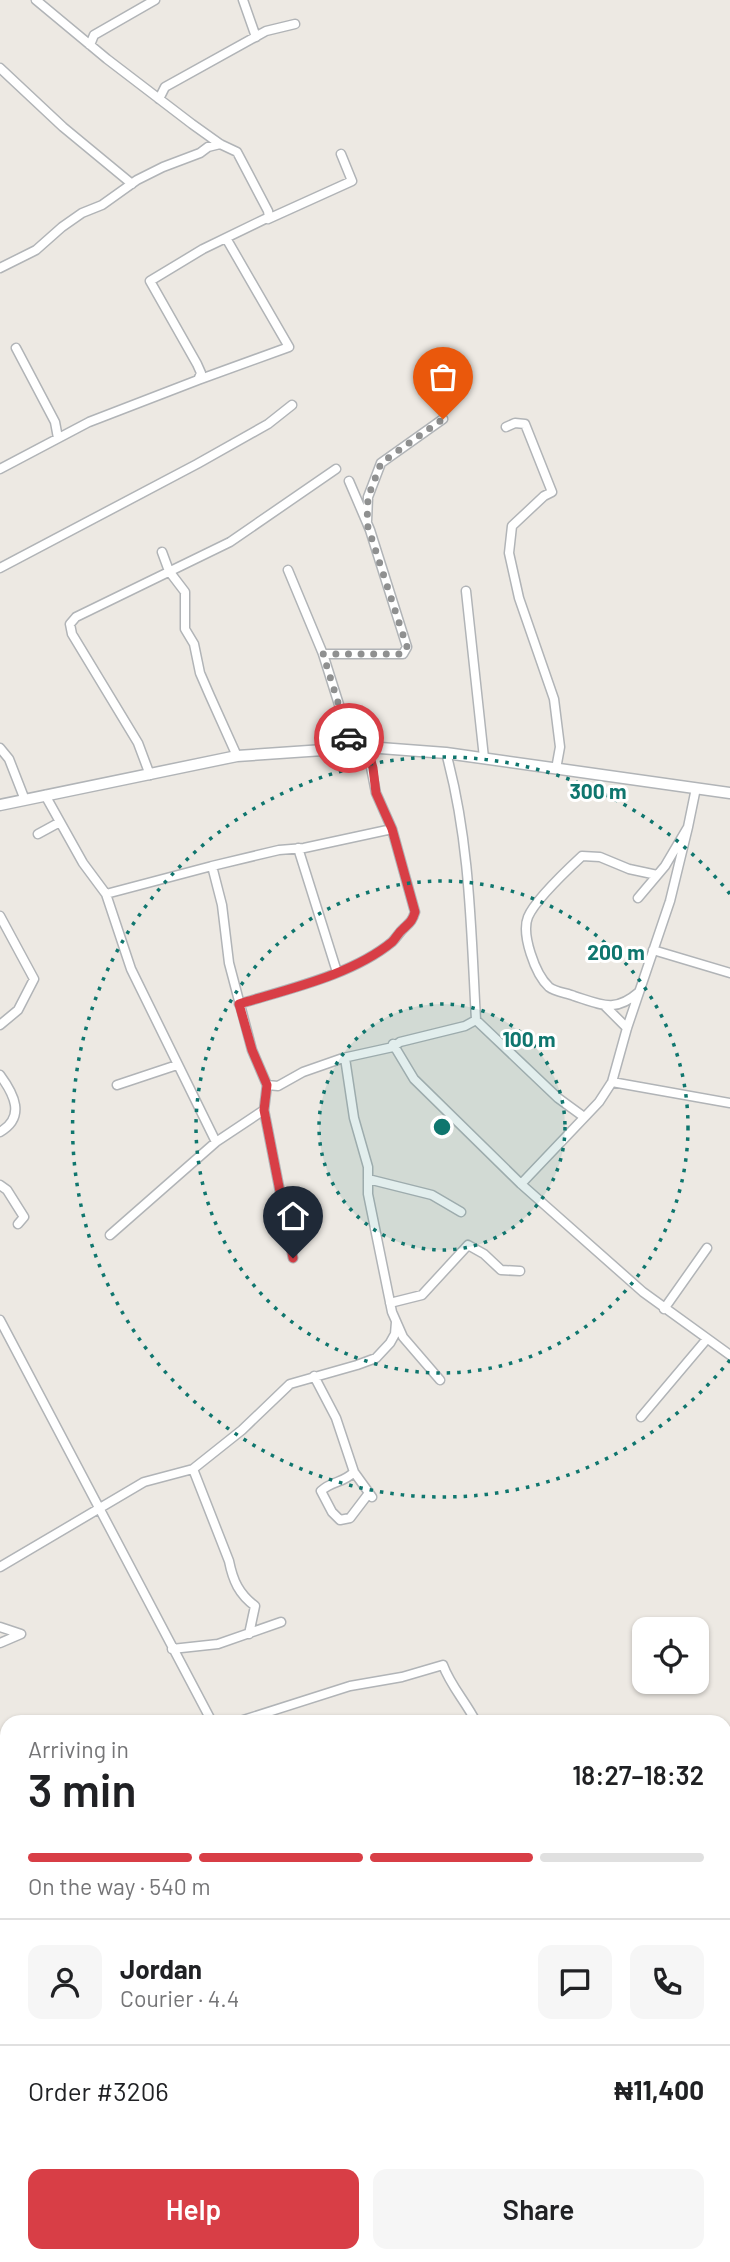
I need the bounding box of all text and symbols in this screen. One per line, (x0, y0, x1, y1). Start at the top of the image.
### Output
pin (413, 347, 473, 419)
icon: bag (424, 358, 462, 396)
courier (314, 703, 384, 773)
icon: car (330, 719, 368, 757)
text: 300 m (569, 778, 627, 803)
text: 200 m (587, 939, 645, 964)
text: 100 m (502, 1026, 556, 1051)
centre of rings (430, 1115, 454, 1139)
pin (263, 1186, 323, 1258)
icon: home (274, 1197, 312, 1235)
map controls (632, 1617, 709, 1694)
button: locate (632, 1617, 709, 1694)
text: Arriving in (28, 1735, 129, 1763)
text: 18:27–18:32 (572, 1759, 704, 1790)
text: 3 min (28, 1761, 137, 1816)
text: On the way · 540 m (28, 1872, 210, 1900)
button: person (28, 1945, 102, 2019)
button: chat (538, 1945, 612, 2019)
button: phone (630, 1945, 704, 2019)
text: Jordan (120, 1953, 202, 1984)
text: Courier · 4.4 (120, 1984, 239, 2012)
text: ₦11,400 (614, 2074, 704, 2105)
text: Order #3206 (28, 2075, 169, 2106)
button: Help (28, 2169, 359, 2249)
button: Share (373, 2169, 704, 2249)

